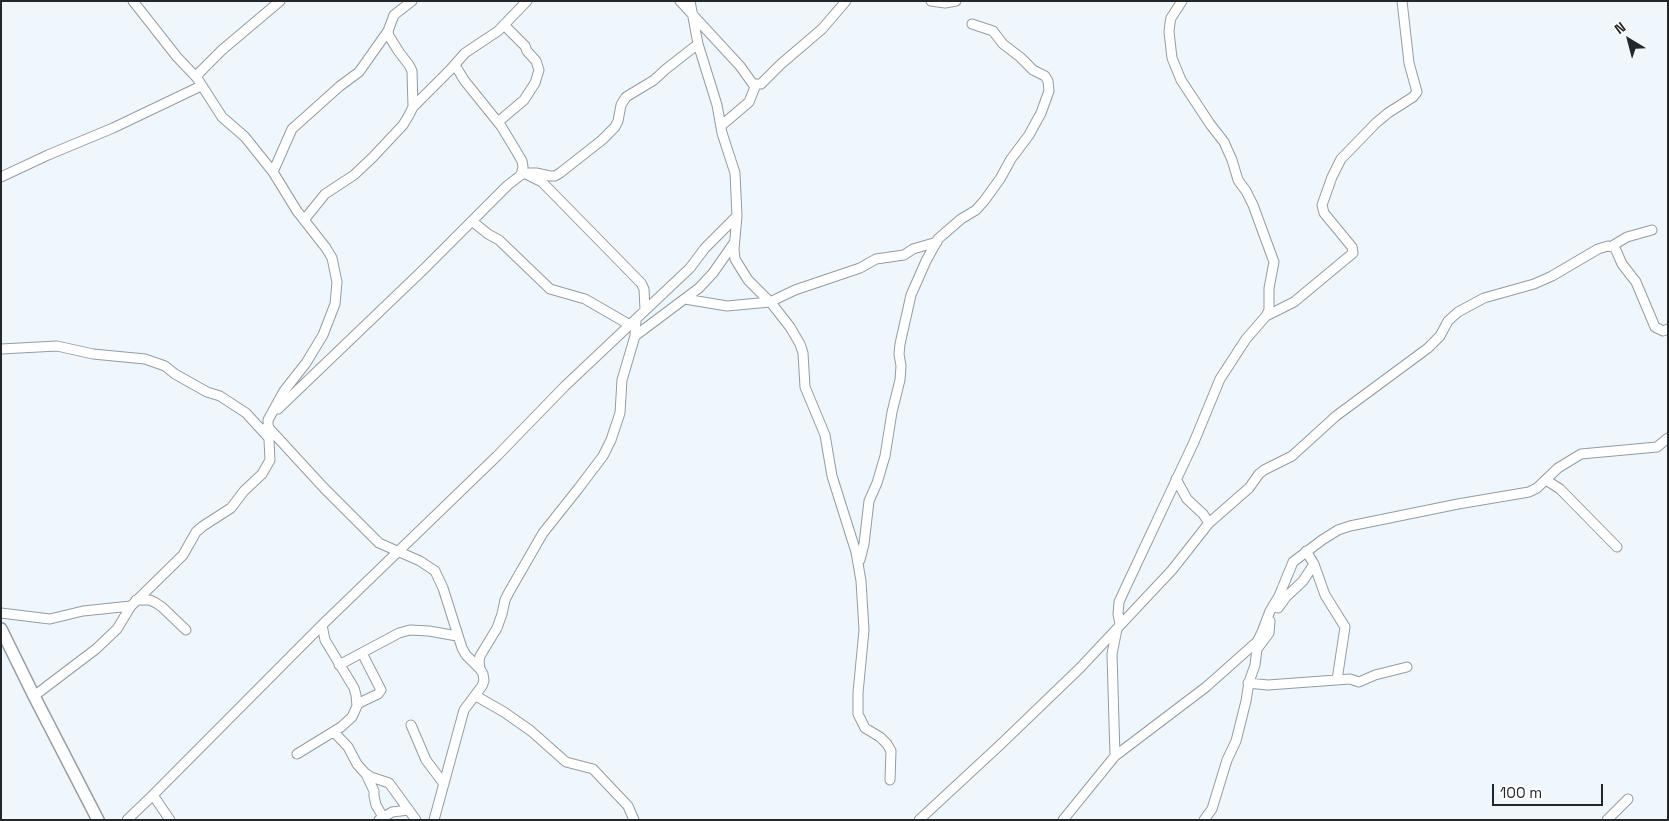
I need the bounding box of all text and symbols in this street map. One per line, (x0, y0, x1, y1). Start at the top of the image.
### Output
north arrow (1604, 15, 1654, 65)
text: N (1611, 18, 1629, 38)
scale bar (1494, 774, 1605, 806)
text: 100 m (1500, 783, 1542, 802)

